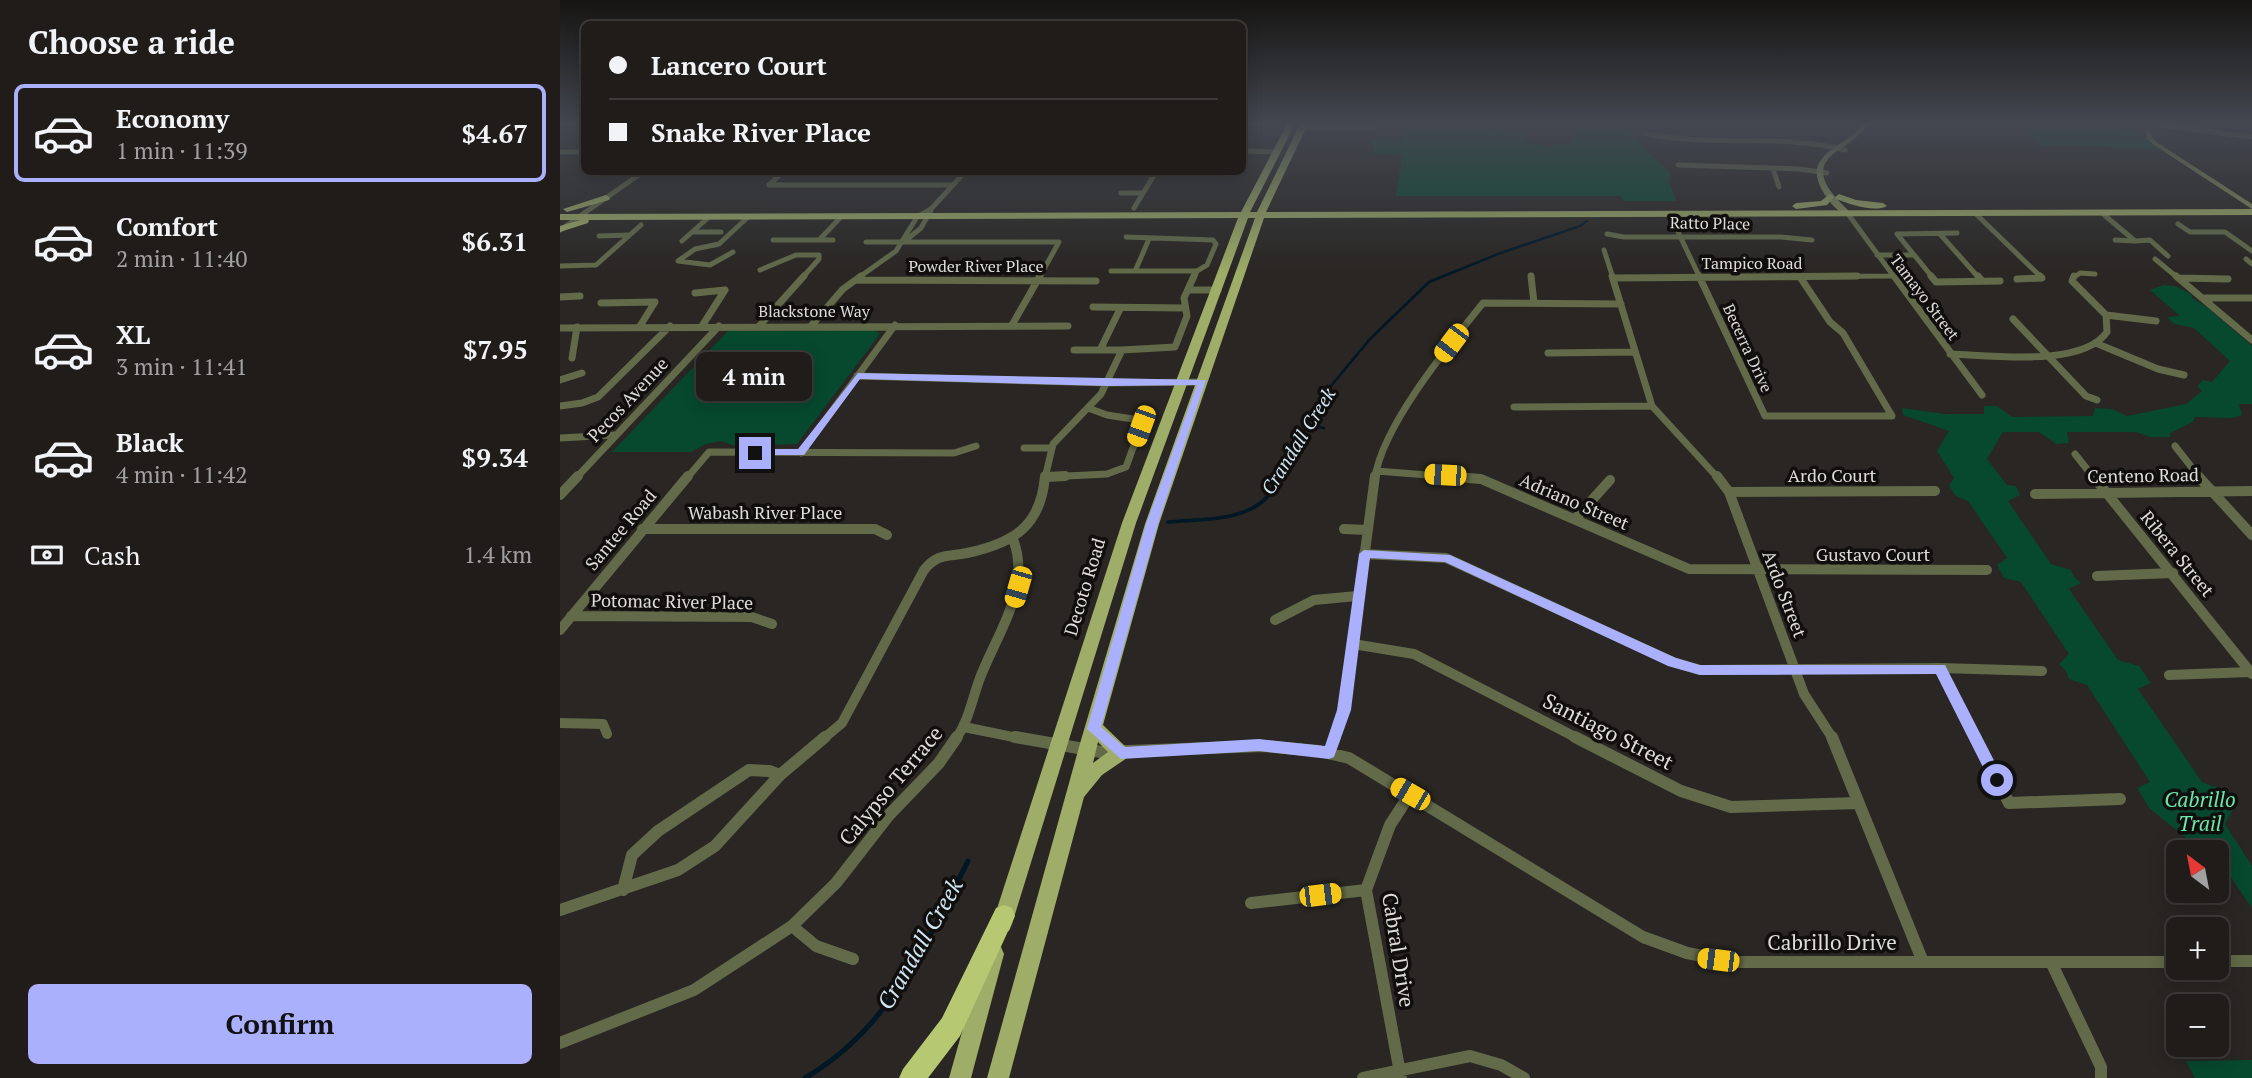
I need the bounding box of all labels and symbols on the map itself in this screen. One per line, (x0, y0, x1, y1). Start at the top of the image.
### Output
street label: Ratto Place (1670, 211, 1750, 235)
street label: Tamayo Street (1885, 249, 1965, 345)
street label: Tampico Road (1702, 252, 1803, 274)
street label: Powder River Place (909, 255, 1043, 277)
street label: Blackstone Way (758, 300, 871, 322)
street label: Becerra Drive (1718, 300, 1778, 396)
car (1430, 320, 1473, 366)
callout: 4 min (697, 351, 813, 400)
street label: Pecos Avenue (582, 352, 673, 447)
water label: Crandall Creek (1255, 382, 1341, 499)
car (1124, 403, 1159, 449)
route end (739, 437, 771, 469)
street label: Centeno Road (2087, 462, 2199, 488)
car (1424, 463, 1467, 487)
street label: Ardo Court (1788, 463, 1877, 487)
street label: Adriano Street (1516, 467, 1633, 535)
street label: Santee Road (579, 484, 661, 575)
street label: Wabash River Place (688, 500, 842, 524)
street label: Ribera Street (2136, 505, 2220, 602)
street label: Decoto Road (1058, 535, 1110, 638)
street label: Gustavo Court (1816, 542, 1931, 566)
street label: Ardo Street (1757, 547, 1813, 641)
car (1003, 564, 1034, 610)
street label: Potomac River Place (591, 588, 753, 614)
street label: Santiago Street (1538, 686, 1679, 776)
street label: Calypso Terrace (832, 720, 948, 851)
route start (1981, 764, 2013, 796)
car (1387, 774, 1434, 814)
park label: Cabrillo Trail (2164, 785, 2236, 837)
north arrow (2166, 840, 2230, 903)
water label: Crandall Creek (869, 872, 970, 1015)
car (1298, 882, 1343, 908)
street label: Cabral Drive (1376, 890, 1422, 1009)
street label: Cabrillo Drive (1767, 928, 1897, 956)
car (1696, 947, 1741, 973)

